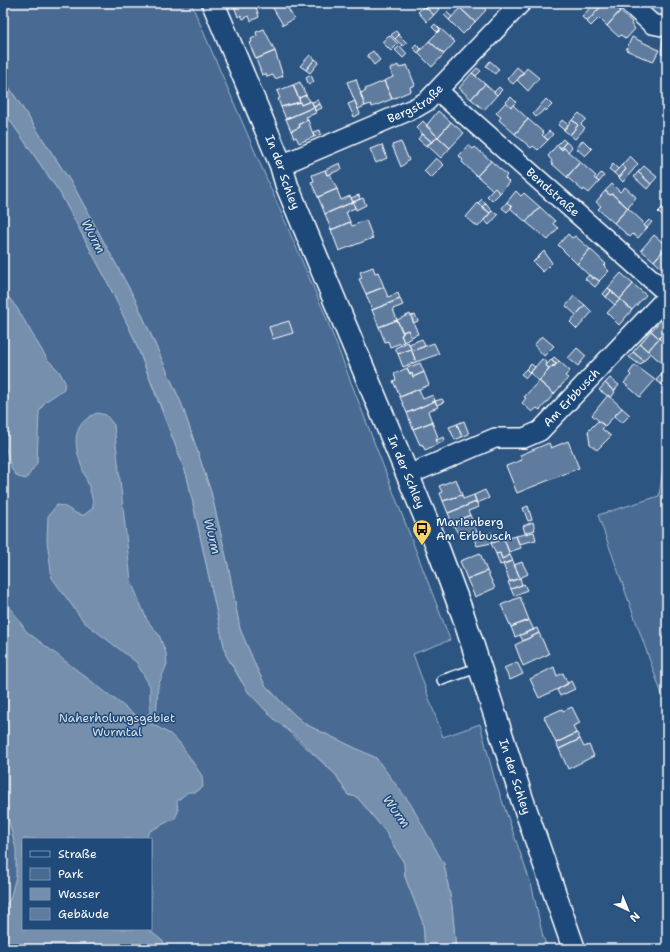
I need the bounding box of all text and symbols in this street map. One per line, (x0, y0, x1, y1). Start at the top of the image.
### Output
street label: Bergstraße (385, 81, 447, 127)
street label: In der Schley (261, 132, 304, 212)
street label: Bendstraße (523, 164, 583, 220)
water label: Wurm (77, 216, 110, 256)
street label: Am Erbbusch (540, 365, 603, 431)
street label: In der Schley (384, 432, 429, 511)
place label: Marienberg Am Erbbusch (436, 514, 511, 544)
water label: Wurm (200, 516, 225, 556)
bus stop icon: Marienberg Am Erbbusch (411, 518, 433, 546)
park label: Naherholungsgebiet Wurmtal (59, 710, 175, 740)
street label: In der Schley (495, 737, 535, 817)
water label: Wurm (379, 791, 414, 831)
legend (22, 838, 152, 930)
text: Straße (58, 846, 97, 862)
text: Park (58, 866, 84, 882)
text: Wasser (58, 886, 100, 902)
north arrow (608, 890, 648, 930)
text: Gebäude (58, 906, 109, 922)
text: N (626, 908, 643, 925)

